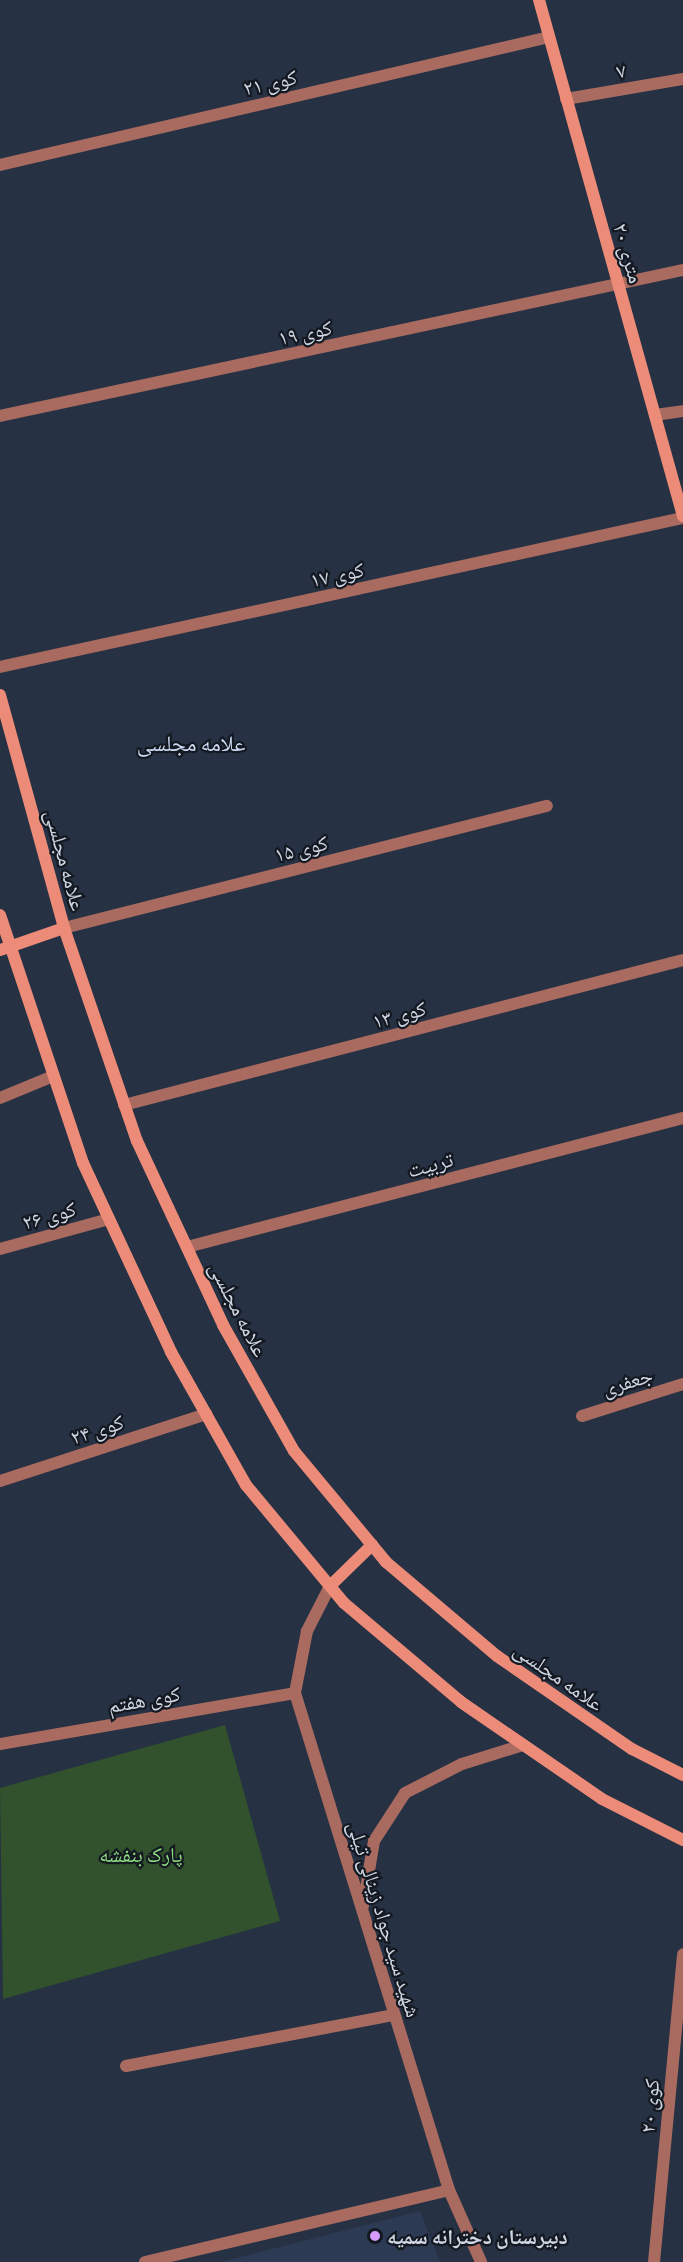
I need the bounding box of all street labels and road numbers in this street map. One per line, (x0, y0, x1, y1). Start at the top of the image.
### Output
street label: ۷ (614, 57, 628, 83)
street label: کوی ۲۱ (241, 64, 299, 100)
street label: ۲۰ متری (608, 220, 650, 286)
street label: کوی ۱۹ (276, 314, 334, 350)
street label: کوی ۱۷ (308, 556, 366, 592)
street label: علامه مجلسی (40, 807, 92, 913)
street label: کوی ۱۵ (272, 829, 330, 867)
street label: کوی ۱۳ (369, 995, 429, 1033)
street label: تربیت (404, 1146, 456, 1182)
street label: کوی ۲۶ (19, 1195, 79, 1235)
street label: علامه مجلسی (204, 1257, 274, 1361)
street label: جعفری (599, 1361, 655, 1401)
street label: کوی ۲۴ (67, 1409, 127, 1449)
street label: علامه مجلسی (509, 1636, 609, 1716)
street label: کوی هفتم (106, 1680, 182, 1718)
street label: شهید سید جواد زینالی تیلی (343, 1818, 427, 2020)
street label: کوی ۲۰ (634, 2078, 664, 2134)

